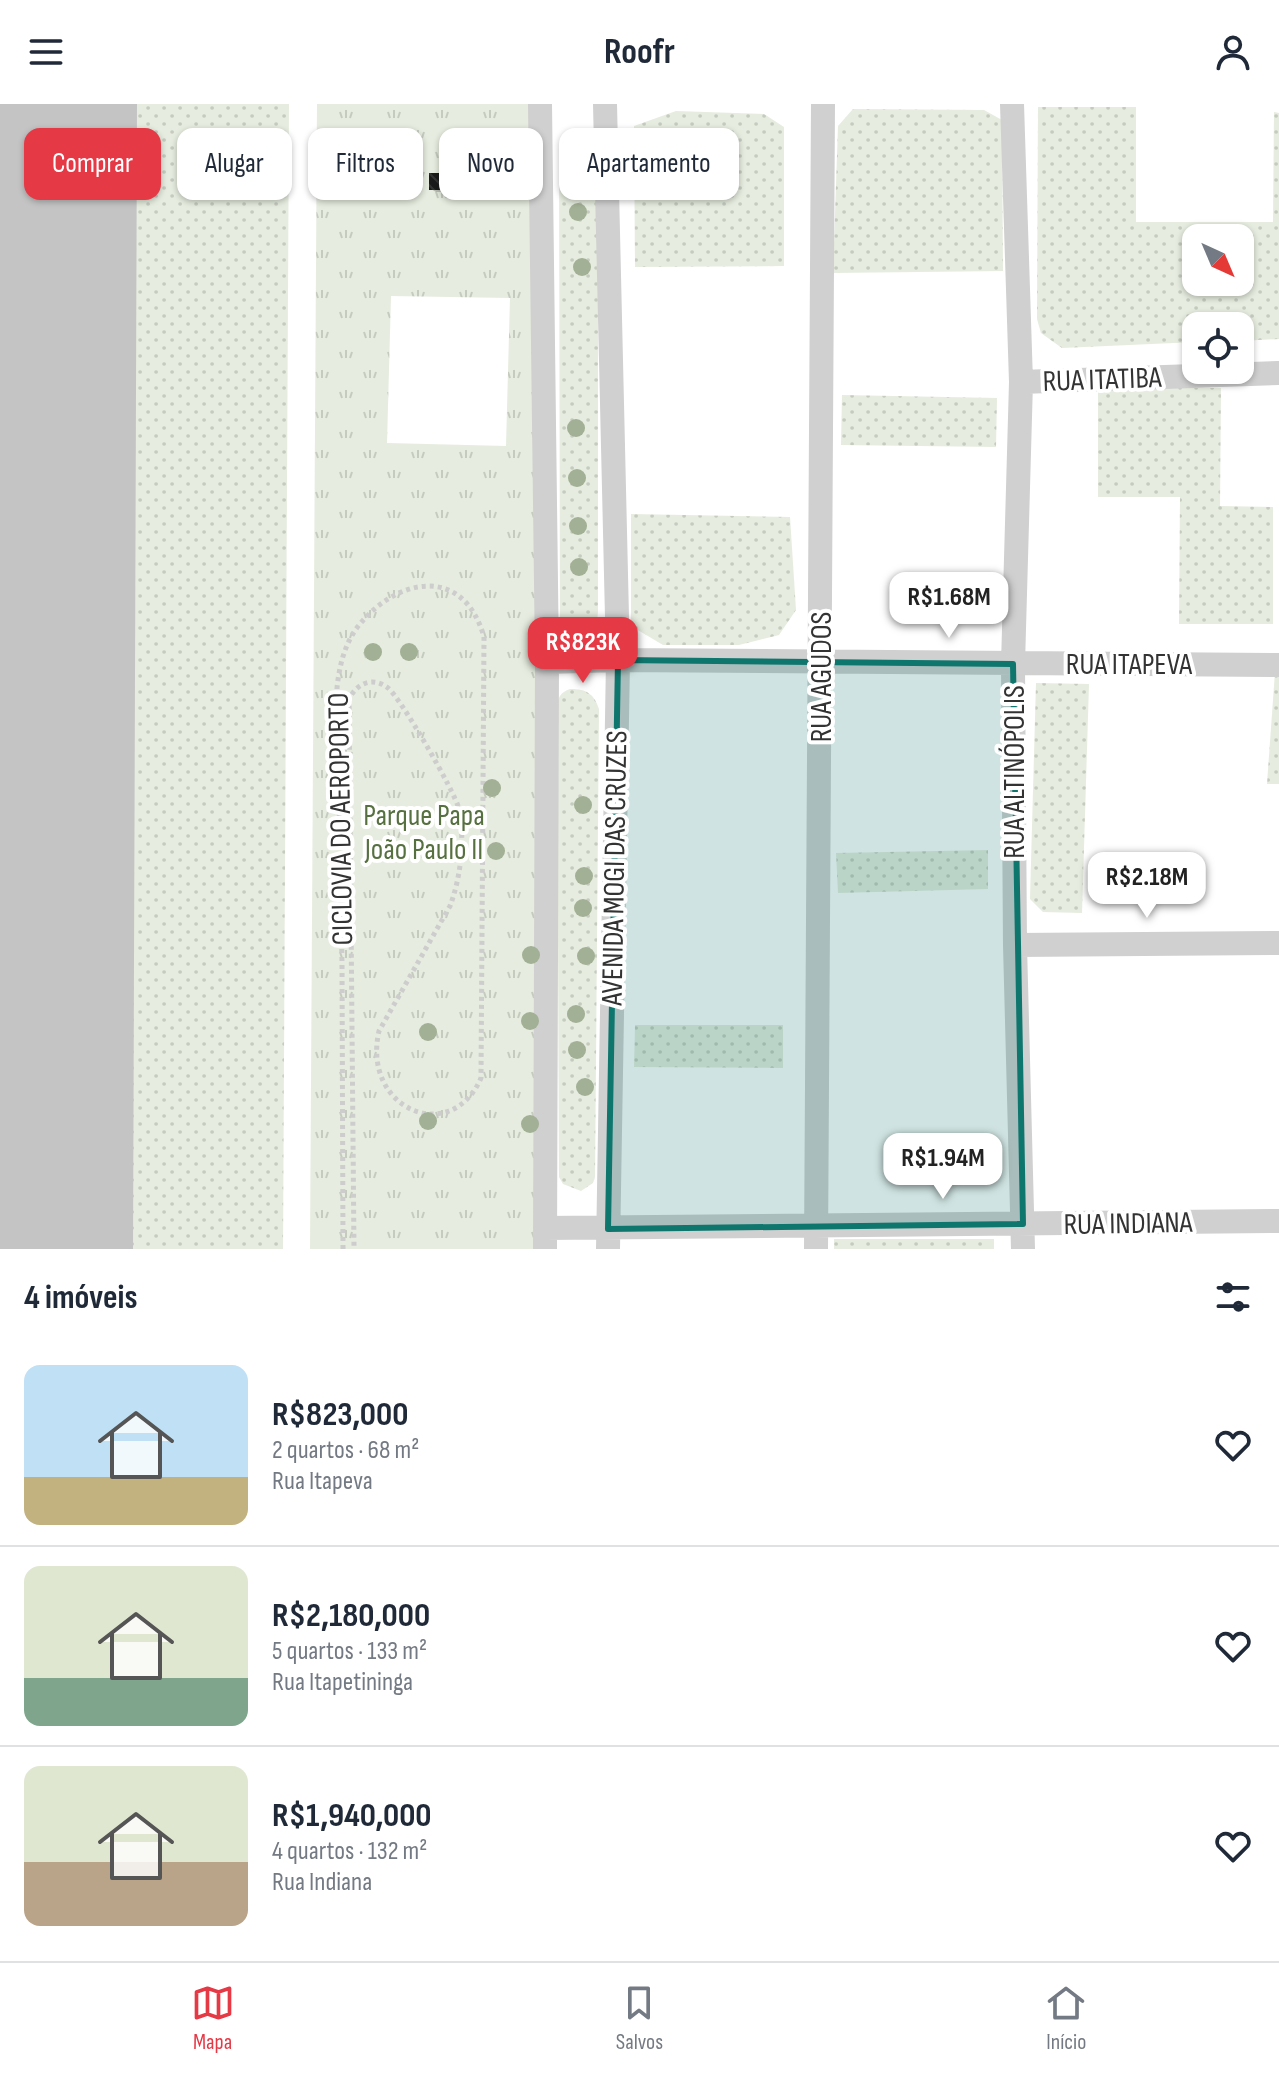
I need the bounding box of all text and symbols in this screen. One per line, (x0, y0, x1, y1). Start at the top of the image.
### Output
icon: menu (24, 30, 68, 74)
icon: person (1211, 30, 1255, 74)
text: Roofr (604, 31, 675, 74)
chip: Comprar (24, 128, 161, 200)
chip: Alugar (177, 128, 292, 200)
chip: Filtros (308, 128, 423, 200)
chip: Novo (439, 128, 543, 200)
chip: Apartamento (559, 128, 739, 200)
north arrow (1182, 224, 1254, 296)
map controls (1182, 224, 1254, 384)
button: locate (1182, 312, 1254, 384)
street label: RUA ITATIBA (1042, 360, 1162, 400)
pin: R$1.68M (875, 572, 1023, 640)
text: R$1.68M (907, 582, 991, 613)
street label: RUA AGUDOS (804, 612, 840, 742)
pin: R$823K (518, 617, 648, 685)
text: R$823K (546, 627, 620, 658)
street label: RUA ITAPEVA (1066, 647, 1192, 683)
street label: RUA ALTINÓPOLIS (997, 685, 1033, 859)
street label: CICLOVIA DO AEROPORTO (321, 692, 361, 946)
street label: AVENIDA MOGI DAS CRUZES (595, 730, 635, 1007)
park label: Parque Papa João Paulo II (363, 798, 485, 868)
pin: R$2.18M (1073, 852, 1221, 920)
text: R$2.18M (1106, 862, 1188, 893)
pin: R$1.94M (869, 1133, 1017, 1201)
text: R$1.94M (901, 1143, 985, 1174)
street label: RUA INDIANA (1063, 1205, 1193, 1243)
icon: filters (1211, 1275, 1255, 1319)
text: 4 imóveis (24, 1277, 138, 1318)
text: R$823,000 (272, 1394, 408, 1435)
icon: home (88, 1397, 184, 1493)
icon: heart (1211, 1423, 1255, 1467)
text: 2 quartos · 68 m² (272, 1435, 419, 1466)
text: Rua Itapeva (272, 1466, 373, 1497)
text: R$2,180,000 (272, 1595, 430, 1636)
icon: home (88, 1598, 184, 1694)
icon: heart (1211, 1624, 1255, 1668)
text: 5 quartos · 133 m² (272, 1636, 427, 1667)
text: Rua Itapetininga (272, 1667, 413, 1698)
text: R$1,940,000 (272, 1795, 432, 1836)
icon: home (88, 1798, 184, 1894)
icon: heart (1211, 1824, 1255, 1868)
text: 4 quartos · 132 m² (272, 1836, 427, 1867)
text: Rua Indiana (272, 1867, 372, 1898)
tab: Mapa (191, 1981, 235, 2056)
tab: Salvos (616, 1981, 663, 2056)
tab: Início (1044, 1981, 1088, 2056)

